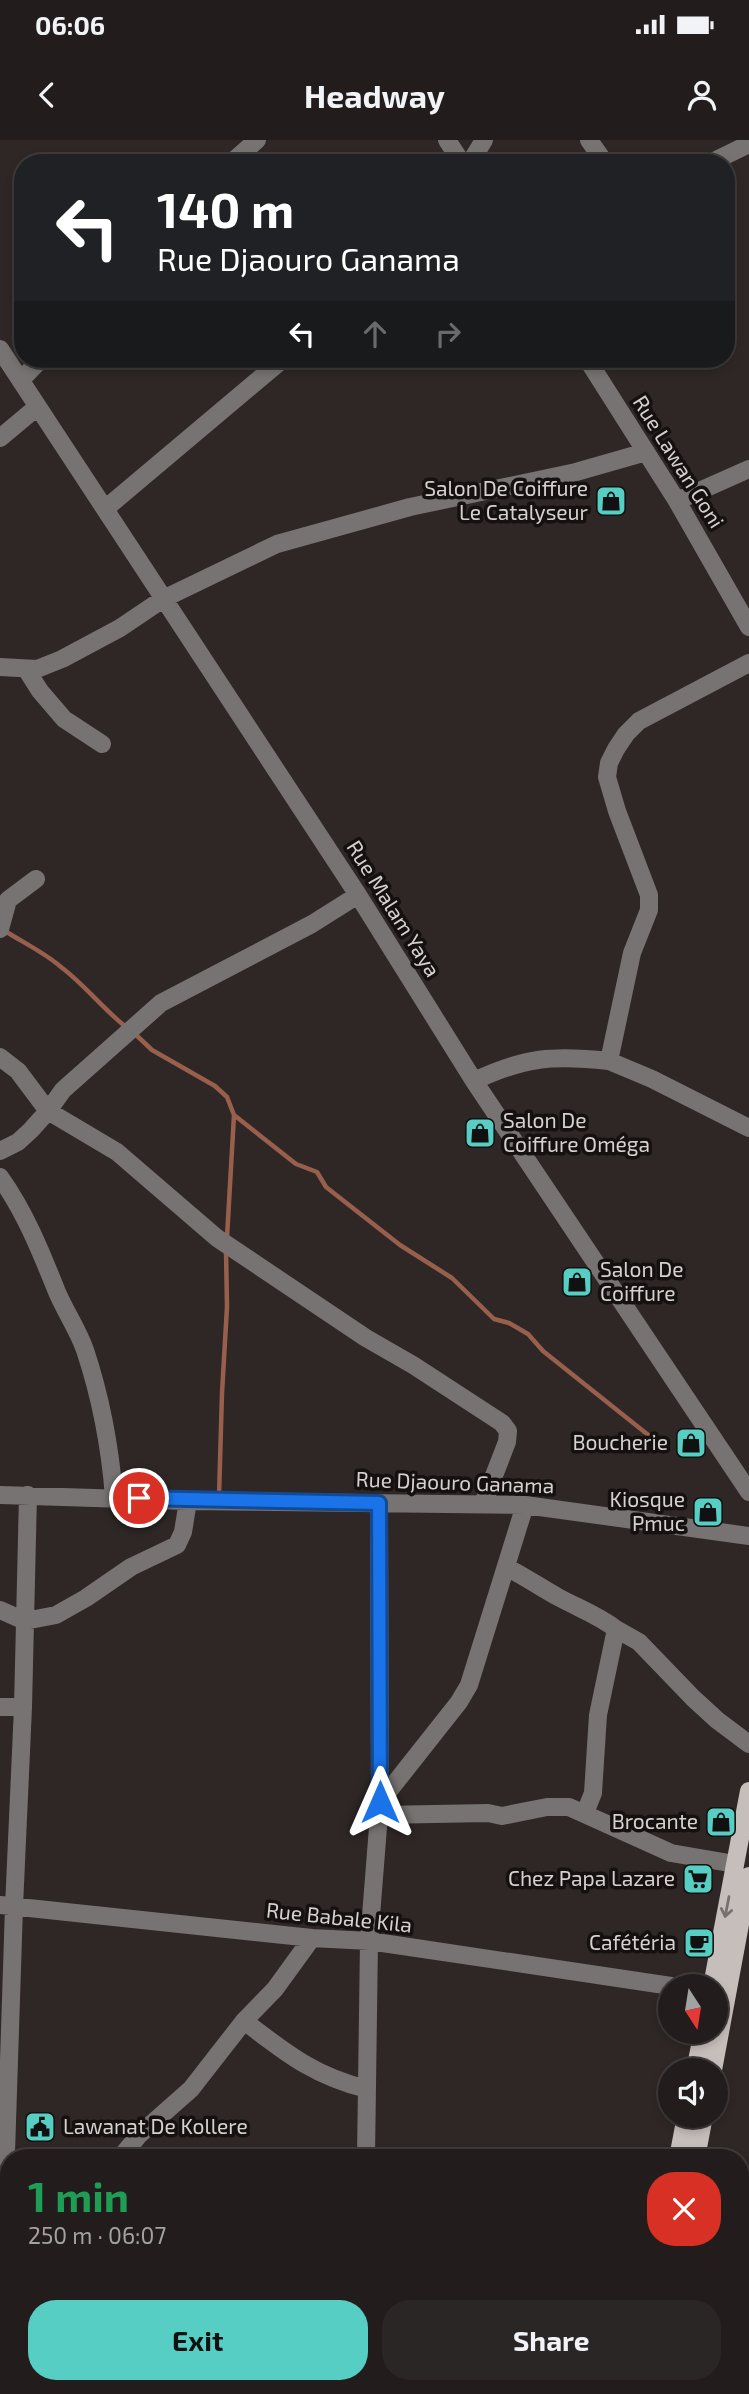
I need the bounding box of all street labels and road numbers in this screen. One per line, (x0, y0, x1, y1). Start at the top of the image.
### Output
street label: Rue Lawan Goni (629, 390, 730, 532)
street label: Rue Malam Yaya (342, 835, 446, 981)
street label: Rue Djaouro Ganama (355, 1466, 555, 1498)
street label: Rue Babale Kila (265, 1896, 413, 1937)

